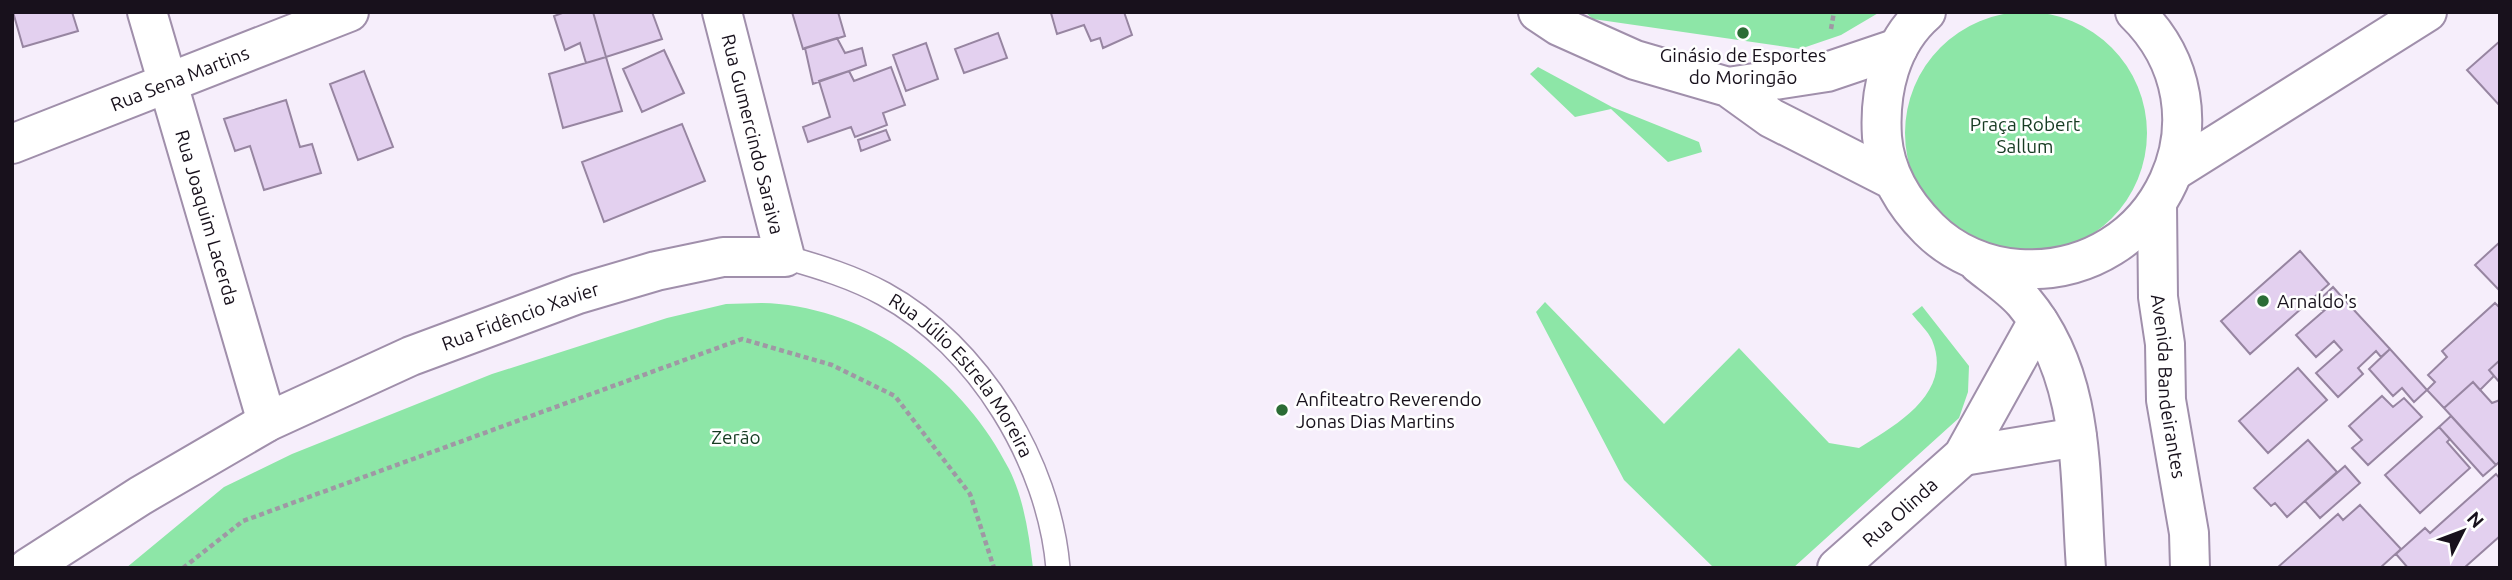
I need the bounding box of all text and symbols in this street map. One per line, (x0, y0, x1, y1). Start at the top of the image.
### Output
marker: Ginásio de Esportes do Moringão (1735, 25, 1751, 41)
street label: Rua Gumercindo Saraiva (717, 32, 789, 236)
street label: Rua Sena Martins (107, 41, 252, 115)
place label: Ginásio de Esportes do Moringão (1660, 44, 1826, 88)
park label: Praça Robert Sallum (1970, 113, 2081, 157)
street label: Rua Joaquim Lacerda (171, 127, 243, 307)
street label: Rua Fidêncio Xavier (439, 277, 602, 355)
street label: Rua Júlio Estrela Moreira (885, 288, 1038, 461)
place label: Arnaldo's (2277, 290, 2357, 312)
street label: Avenida Bandeirantes (2147, 293, 2190, 480)
marker: Arnaldo's (2255, 293, 2271, 309)
place label: Anfiteatro Reverendo Jonas Dias Martins (1296, 388, 1482, 432)
marker: Anfiteatro Reverendo Jonas Dias Martins (1274, 402, 1290, 418)
park label: Zerão (711, 426, 761, 448)
street label: Rua Olinda (1858, 473, 1942, 551)
north arrow (2428, 496, 2498, 566)
text: N (2463, 507, 2489, 532)

